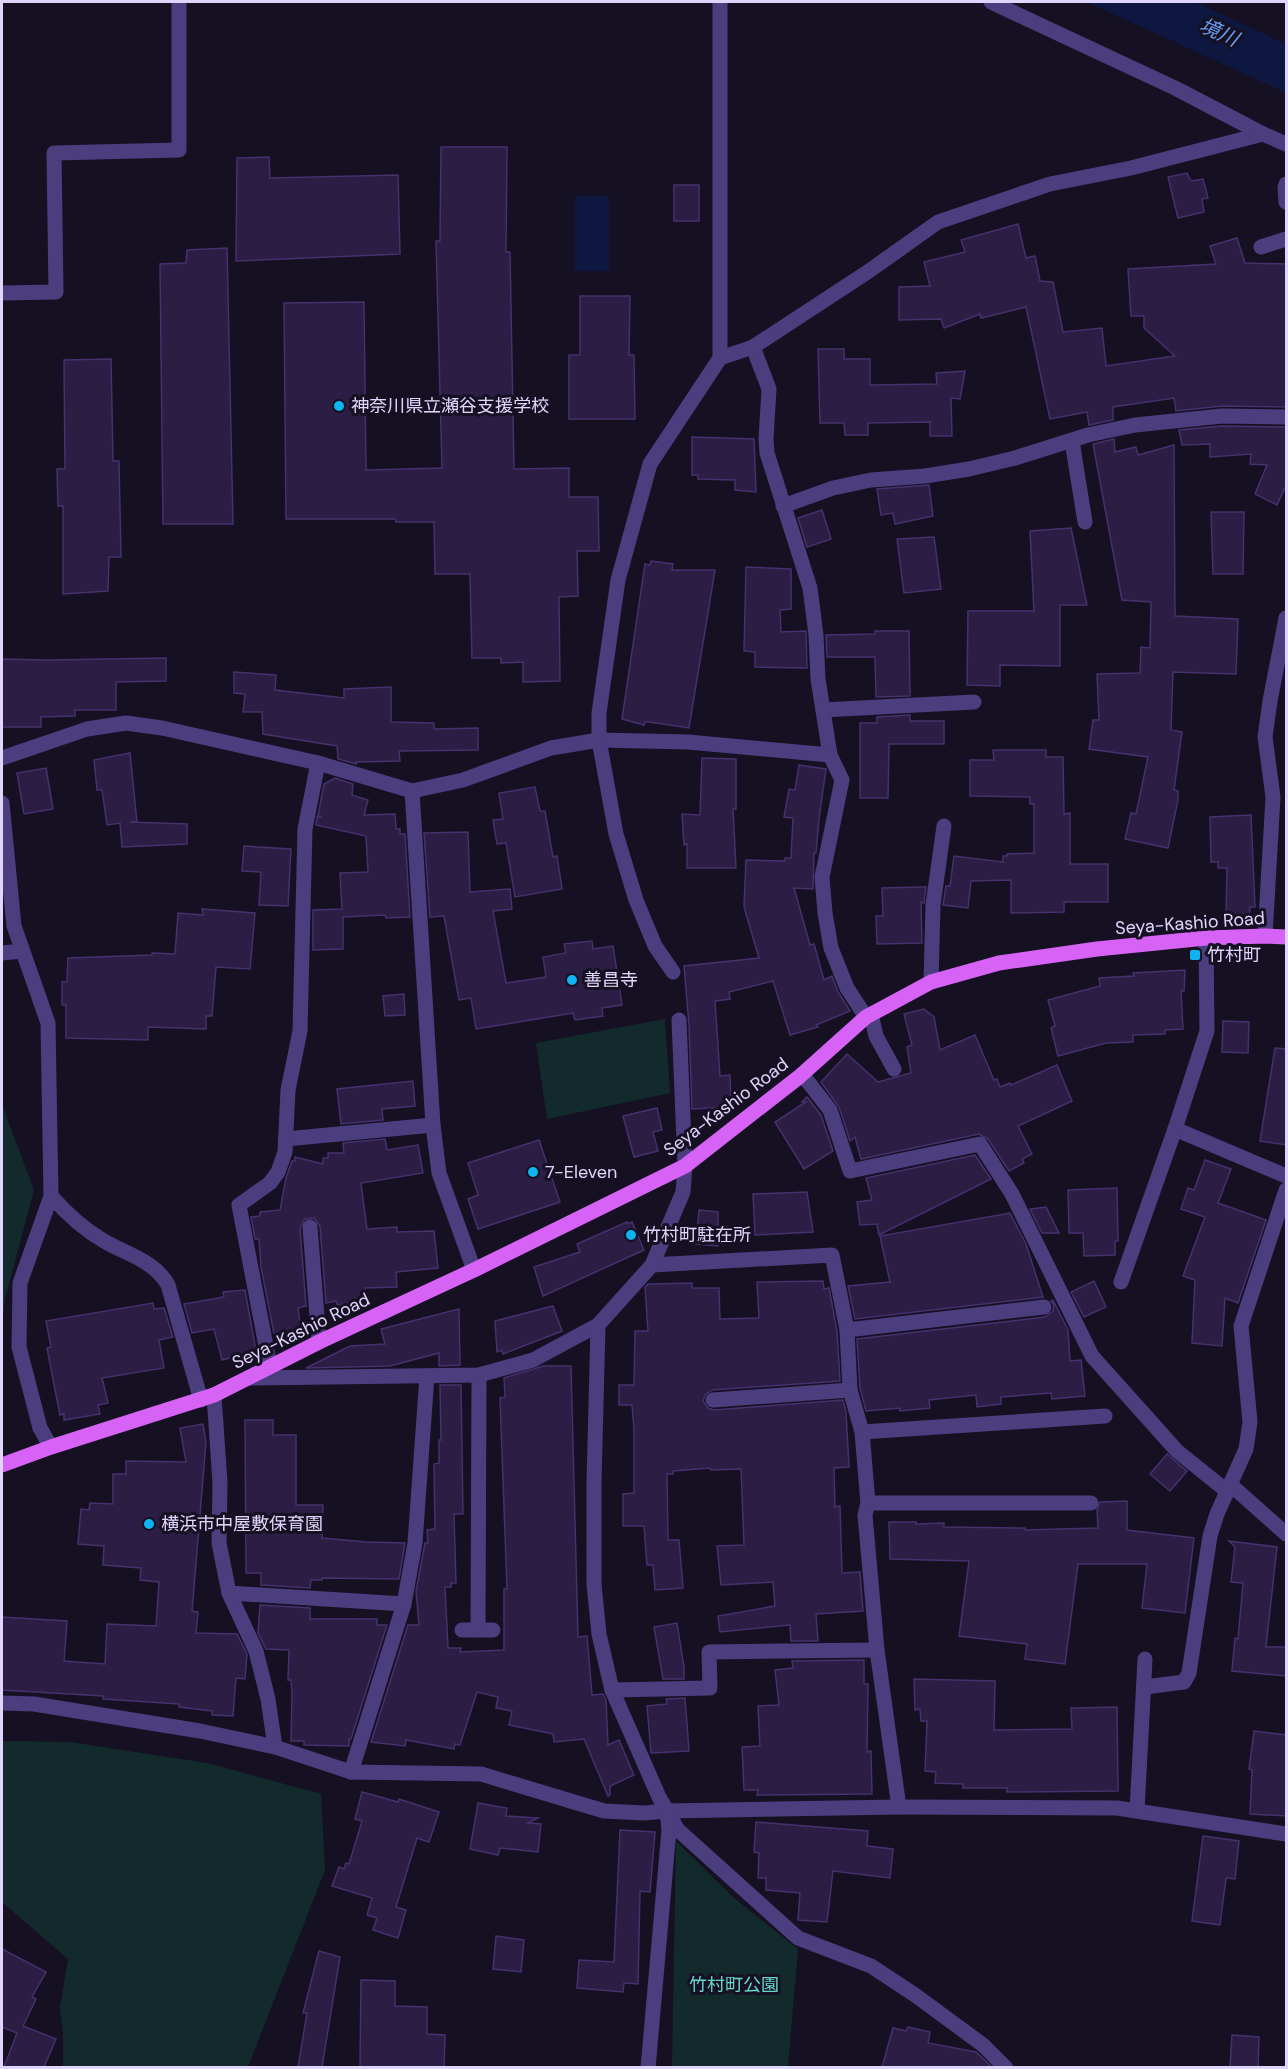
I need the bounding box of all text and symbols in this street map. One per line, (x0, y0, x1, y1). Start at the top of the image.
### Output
water label: 境川 (1195, 12, 1244, 53)
place label: 神奈川県立瀬谷支援学校 (351, 394, 549, 418)
marker: 神奈川県立瀬谷支援学校 (332, 399, 346, 413)
street label: Seya-Kashio Road (1114, 906, 1266, 940)
place label: 竹村町 (1207, 943, 1261, 967)
marker: 竹村町 (1188, 948, 1202, 962)
place label: 善昌寺 (584, 968, 638, 992)
marker: 善昌寺 (565, 973, 579, 987)
street label: Seya-Kashio Road (659, 1052, 793, 1162)
place label: 7-Eleven (545, 1160, 617, 1184)
marker: 7-Eleven (526, 1165, 540, 1179)
place label: 竹村町駐在所 (643, 1223, 751, 1247)
marker: 竹村町駐在所 (624, 1228, 638, 1242)
street label: Seya-Kashio Road (228, 1287, 374, 1375)
place label: 横浜市中屋敷保育園 (161, 1512, 323, 1536)
marker: 横浜市中屋敷保育園 (142, 1517, 156, 1531)
park label: 竹村町公園 (689, 1973, 779, 1997)

